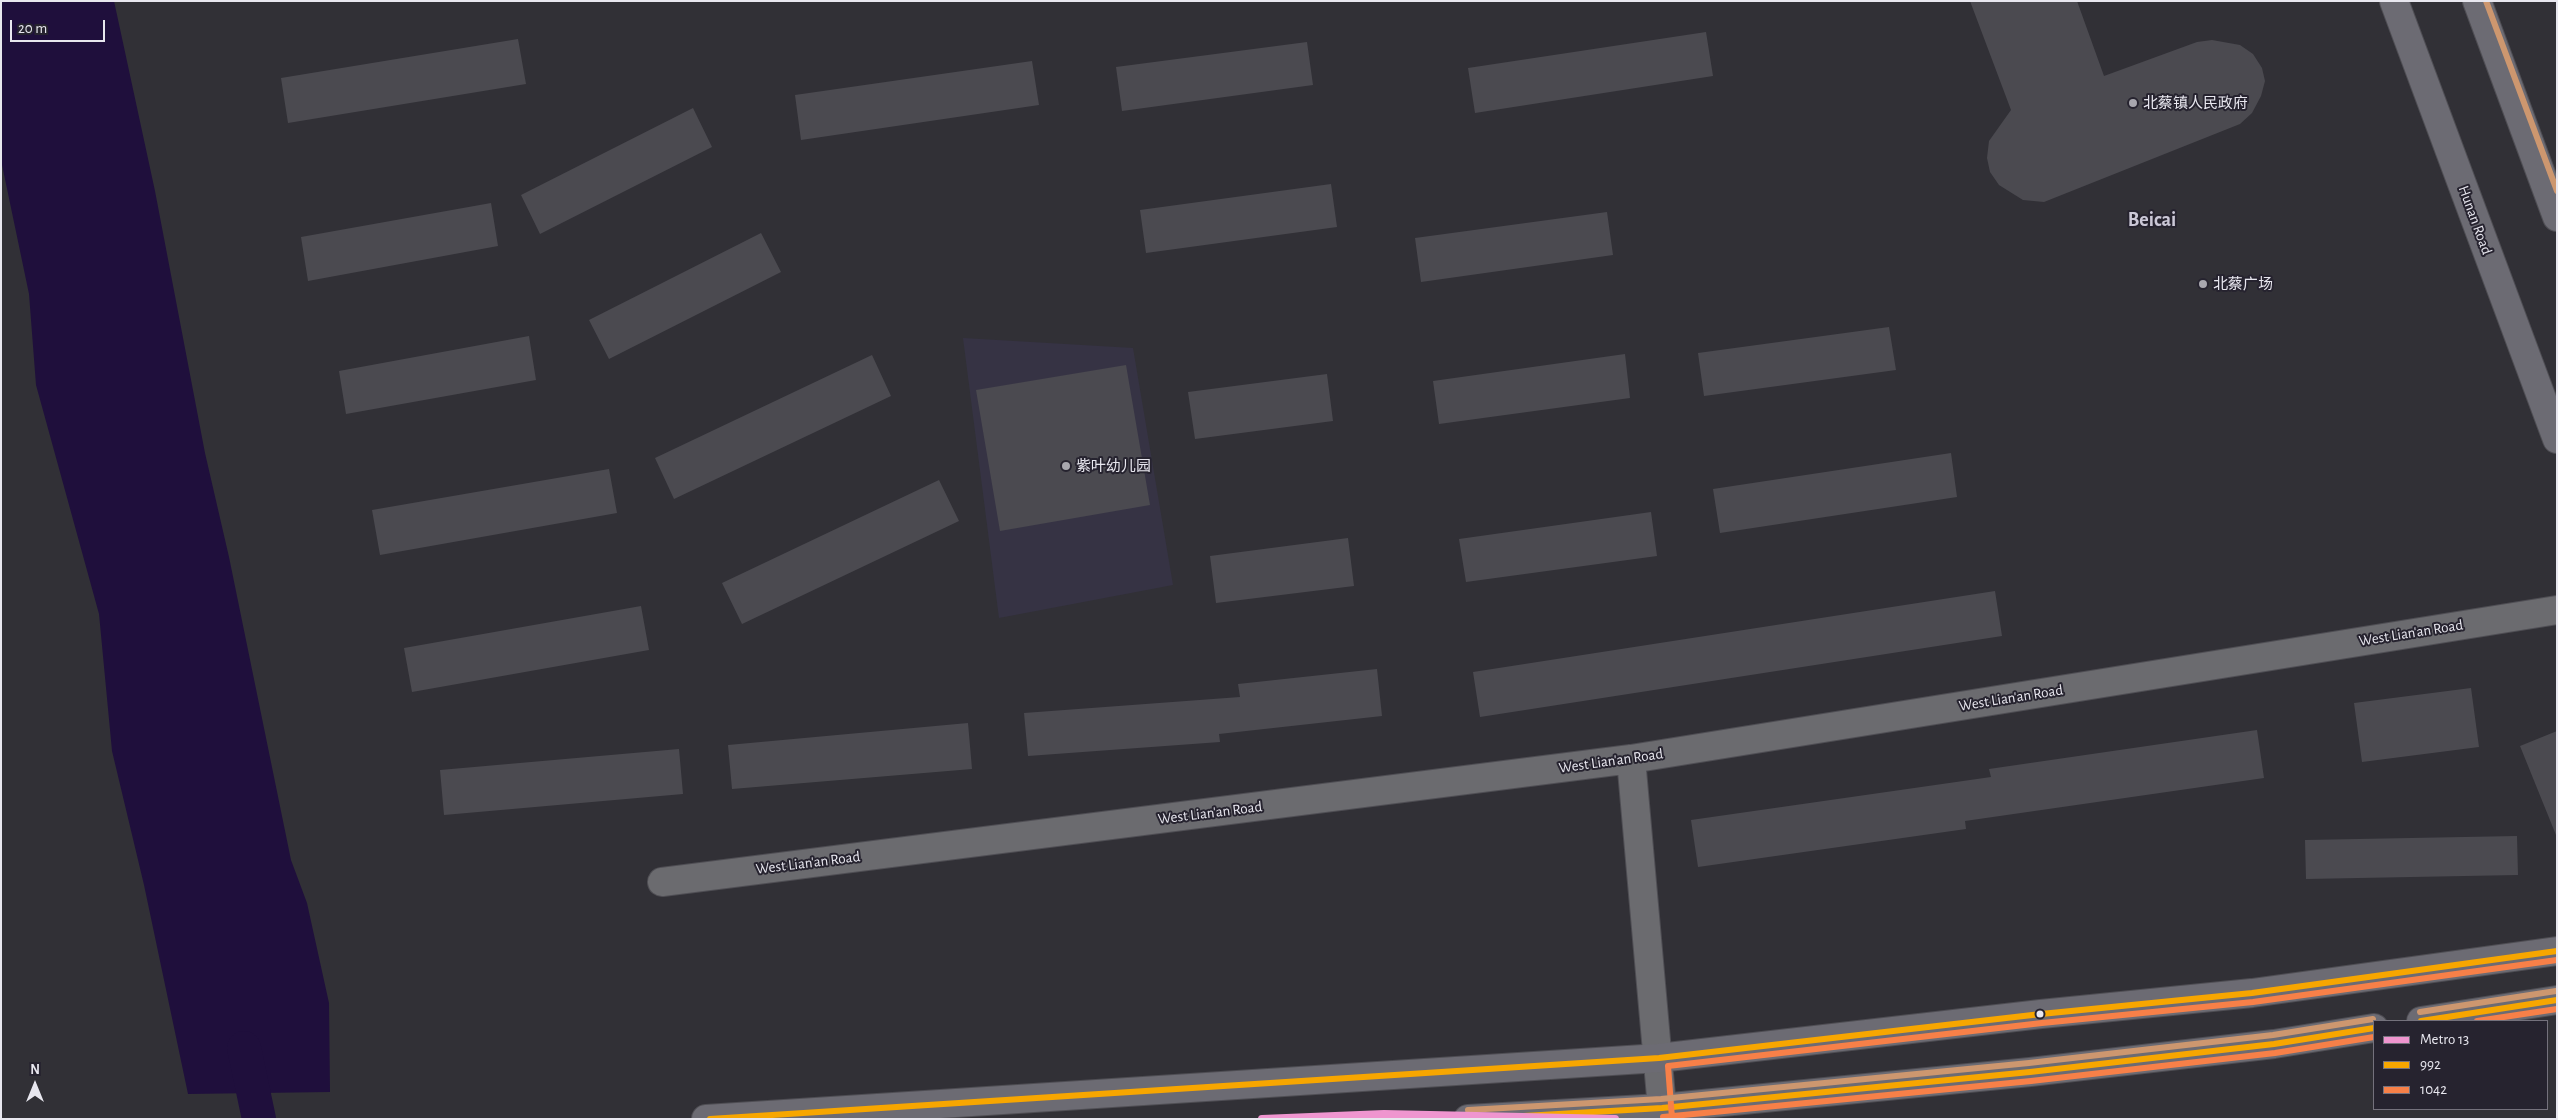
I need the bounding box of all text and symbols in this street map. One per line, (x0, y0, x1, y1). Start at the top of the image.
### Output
scale bar (12, 10, 108, 42)
text: 20 m (18, 21, 47, 36)
place label: 北蔡镇人民政府 (2143, 94, 2248, 112)
marker: 北蔡镇人民政府 (2127, 97, 2139, 109)
street label: Hunan Road (2454, 183, 2496, 257)
district label: Beicai (2128, 208, 2176, 232)
place label: 北蔡广场 (2213, 275, 2273, 293)
marker: 北蔡广场 (2197, 278, 2209, 290)
place label: 紫叶幼儿园 (1076, 457, 1151, 475)
marker: 紫叶幼儿园 (1060, 460, 1072, 472)
street label: West Lian'an Road (2358, 616, 2464, 650)
street label: West Lian'an Road (1958, 681, 2064, 715)
street label: West Lian'an Road (1558, 745, 1664, 777)
street label: West Lian'an Road (1157, 798, 1263, 828)
street label: West Lian'an Road (755, 848, 861, 878)
unlabelled marker (2035, 1009, 2045, 1019)
legend (2373, 1020, 2548, 1110)
text: Metro 13 (2420, 1032, 2469, 1047)
text: 992 (2420, 1057, 2441, 1072)
north arrow (10, 1060, 60, 1110)
text: N (30, 1063, 40, 1077)
text: 1042 (2420, 1082, 2447, 1097)

